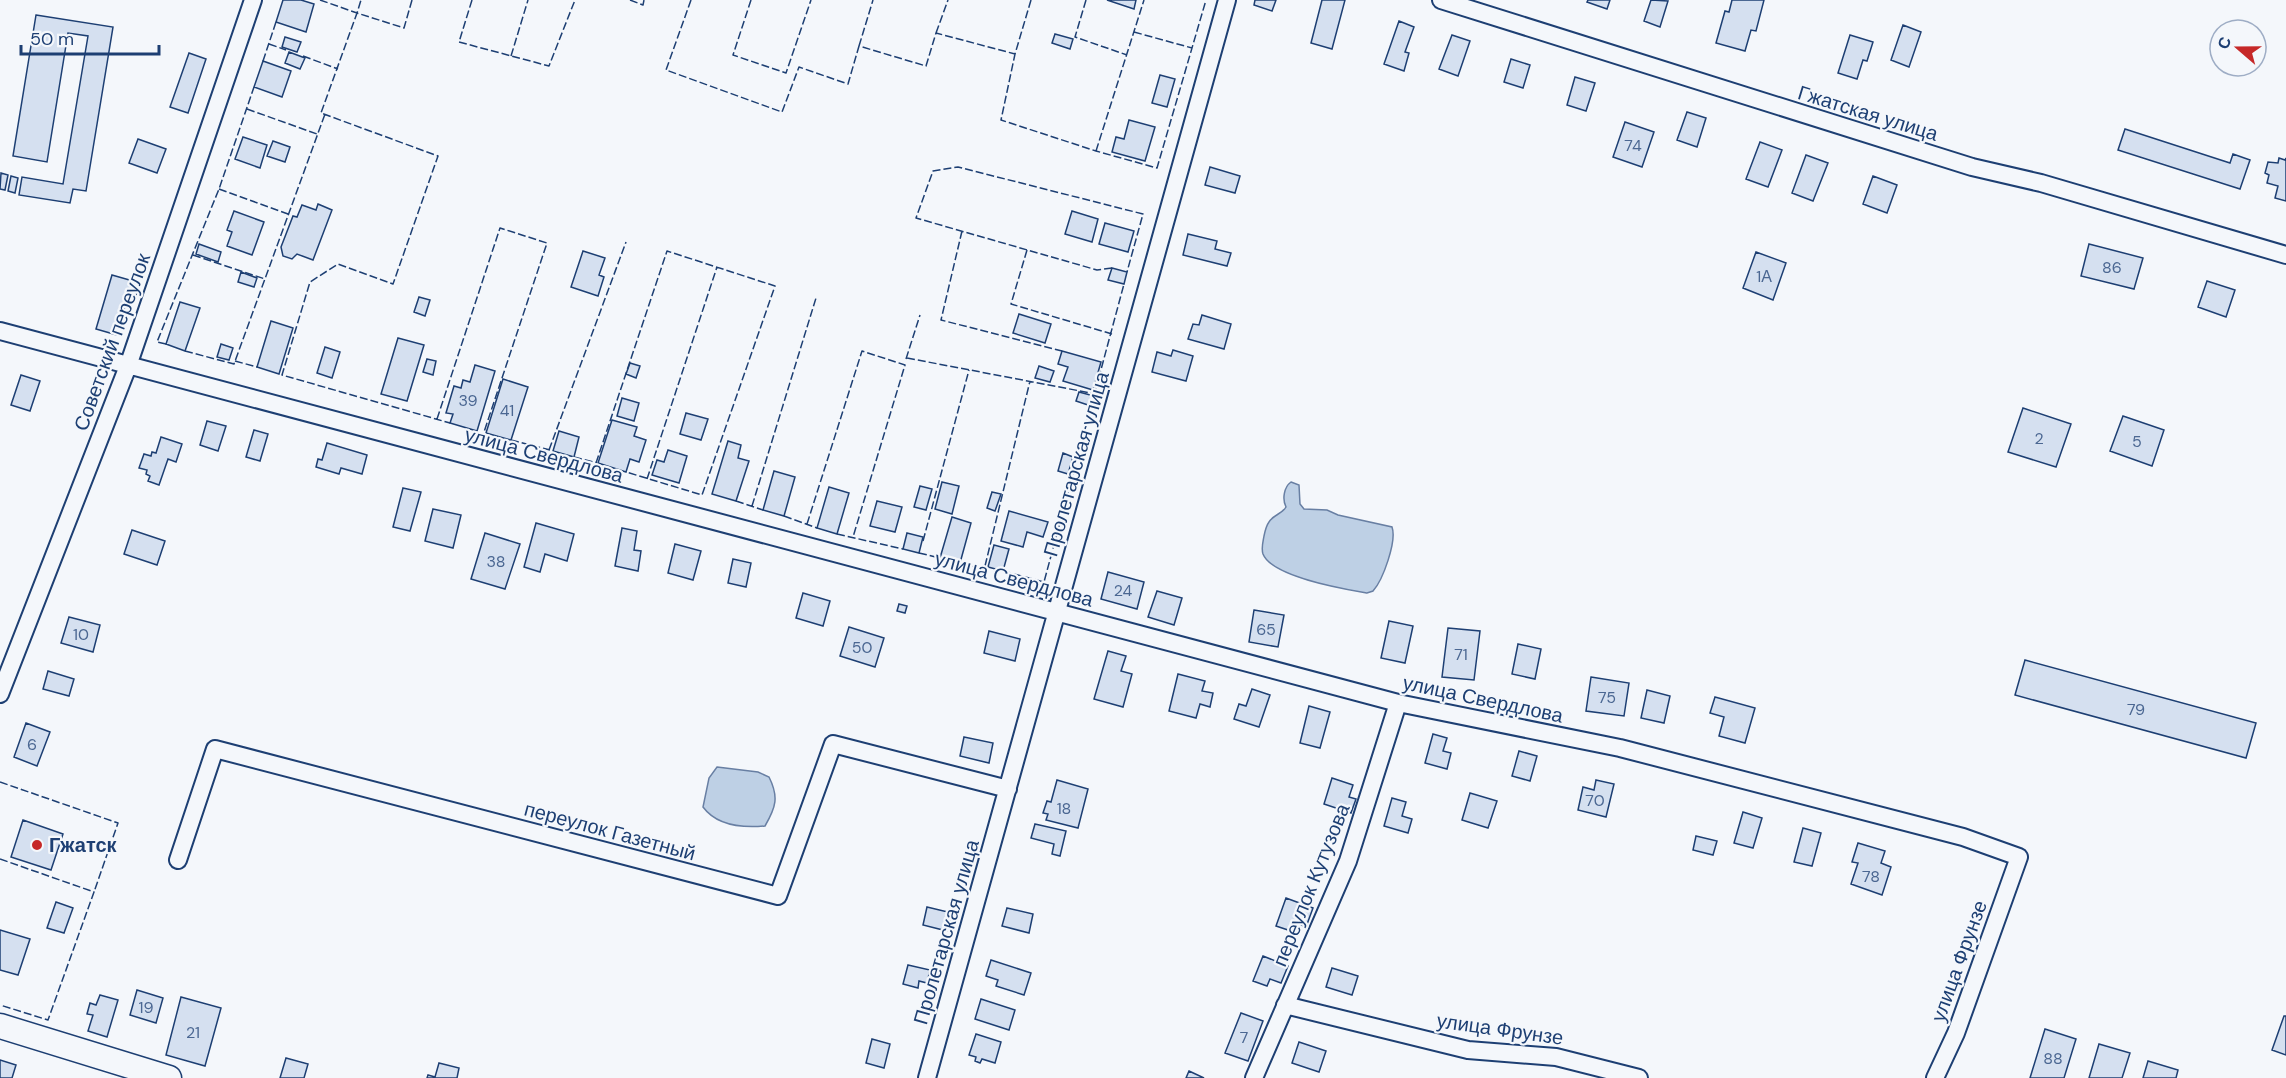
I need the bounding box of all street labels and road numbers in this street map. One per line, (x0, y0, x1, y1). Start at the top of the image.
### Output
street label: Гжатская улица (1795, 79, 1942, 147)
street label: Советский переулок (68, 249, 156, 434)
street label: Пролетарская улица (1037, 368, 1115, 559)
street label: улица Свердлова (462, 421, 627, 489)
street label: улица Свердлова (932, 545, 1097, 613)
street label: улица Свердлова (1401, 669, 1566, 729)
street label: переулок Газетный (521, 796, 699, 866)
street label: переулок Кутузова (1266, 799, 1356, 970)
street label: Пролетарская улица (907, 836, 985, 1027)
street label: улица Фрунзе (1925, 897, 1993, 1025)
street label: улица Фрунзе (1435, 1007, 1565, 1051)

